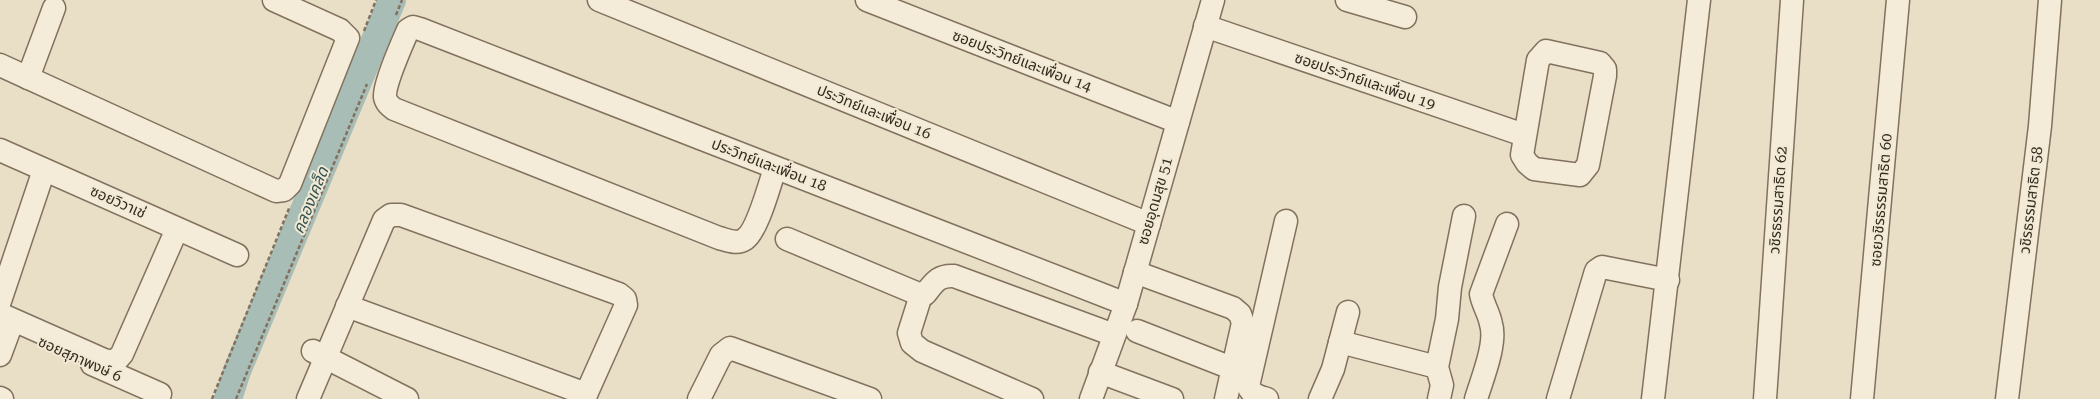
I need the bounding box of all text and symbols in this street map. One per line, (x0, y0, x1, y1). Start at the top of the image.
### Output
street label: ซอยประวิทย์และเพื่อน 14 (950, 24, 1095, 96)
street label: ซอยประวิทย์และเพื่อน 19 (1292, 47, 1438, 114)
street label: ประวิทย์และเพื่อน 16 (814, 79, 935, 143)
street label: ประวิทย์และเพื่อน 18 (709, 133, 830, 195)
street label: ซอยวชิรธรรมสาธิต 60 (1866, 133, 1896, 267)
street label: วชิรธรรมสาธิต 58 (2015, 145, 2047, 255)
street label: วชิรธรรมสาธิต 62 (1765, 146, 1791, 254)
street label: ซอยอุดมสุข 51 (1134, 155, 1176, 247)
water label: คลองเคล็ด (289, 163, 333, 236)
street label: ซอยวิวาเช่ (87, 182, 149, 222)
street label: ซอยสุภาพงษ์ 6 (35, 333, 125, 385)

